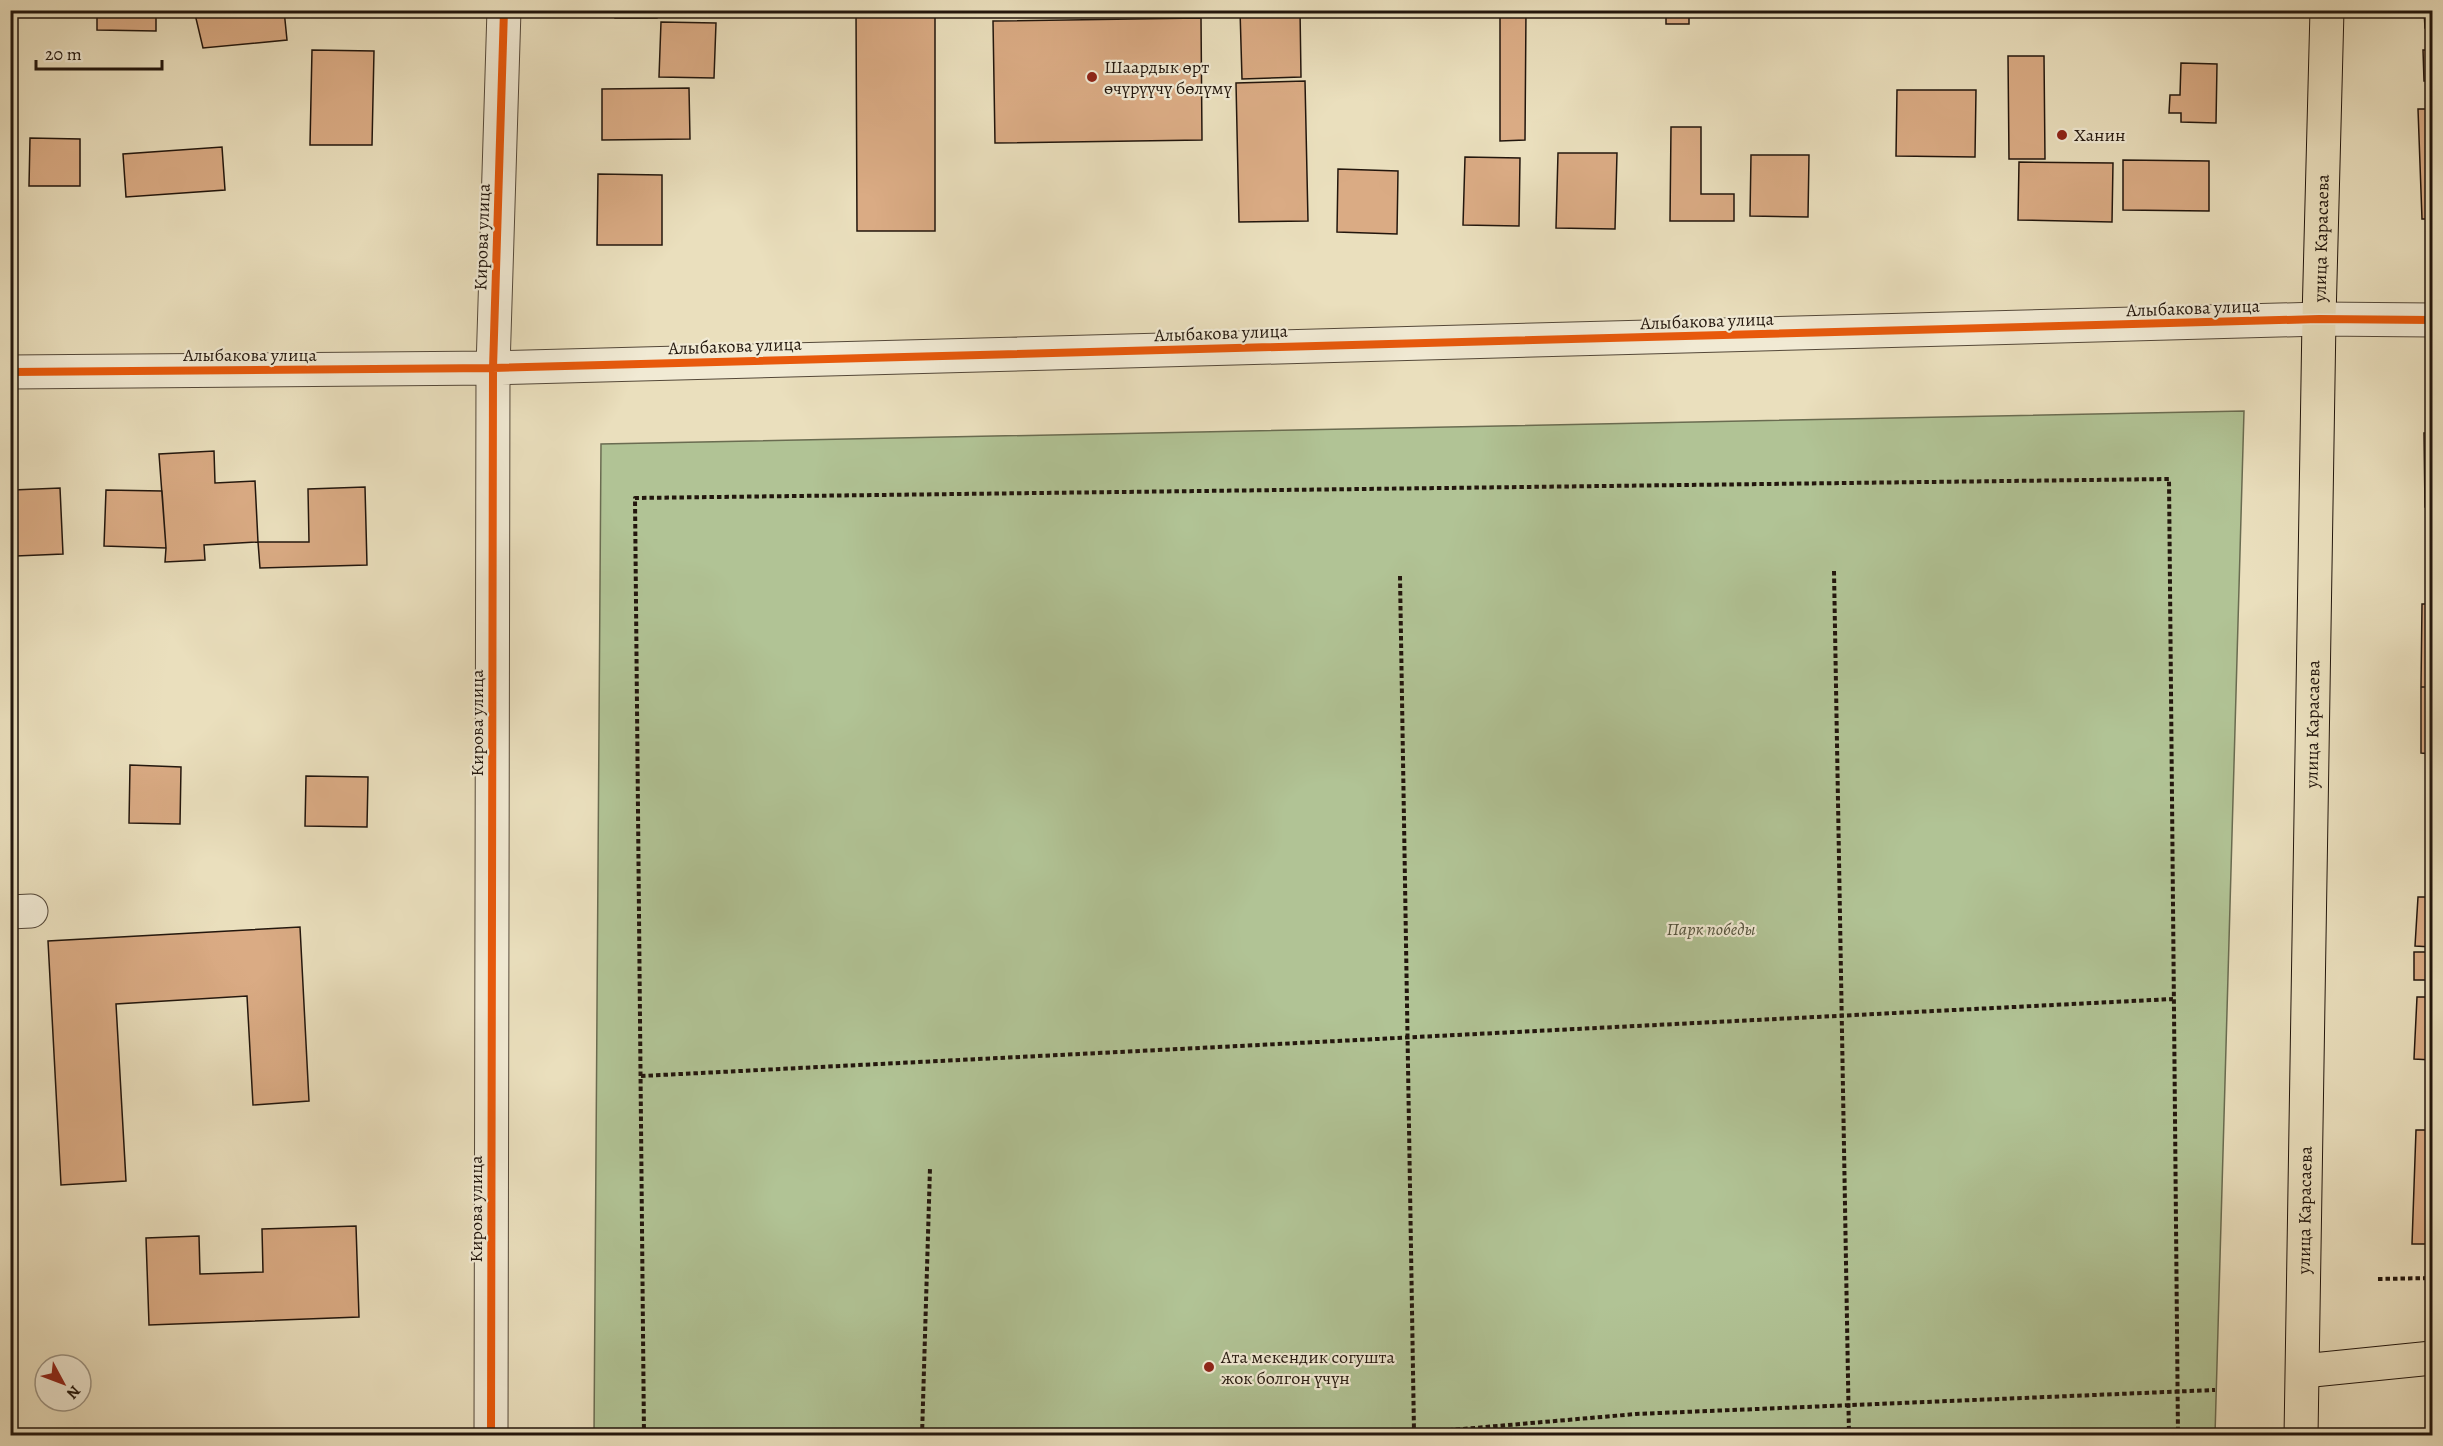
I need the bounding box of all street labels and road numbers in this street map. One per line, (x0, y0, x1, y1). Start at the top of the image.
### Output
street label: улица Карасаева (2307, 173, 2335, 303)
street label: Кирова улица (468, 182, 496, 291)
street label: Алыбакова улица (2125, 294, 2261, 322)
street label: Алыбакова улица (1639, 307, 1775, 335)
street label: Алыбакова улица (1153, 319, 1289, 347)
street label: Алыбакова улица (667, 332, 803, 360)
street label: Алыбакова улица (182, 343, 318, 367)
street label: улица Карасаева (2299, 659, 2326, 789)
street label: Кирова улица (465, 669, 489, 776)
street label: улица Карасаева (2292, 1145, 2318, 1275)
street label: Кирова улица (464, 1155, 488, 1262)

